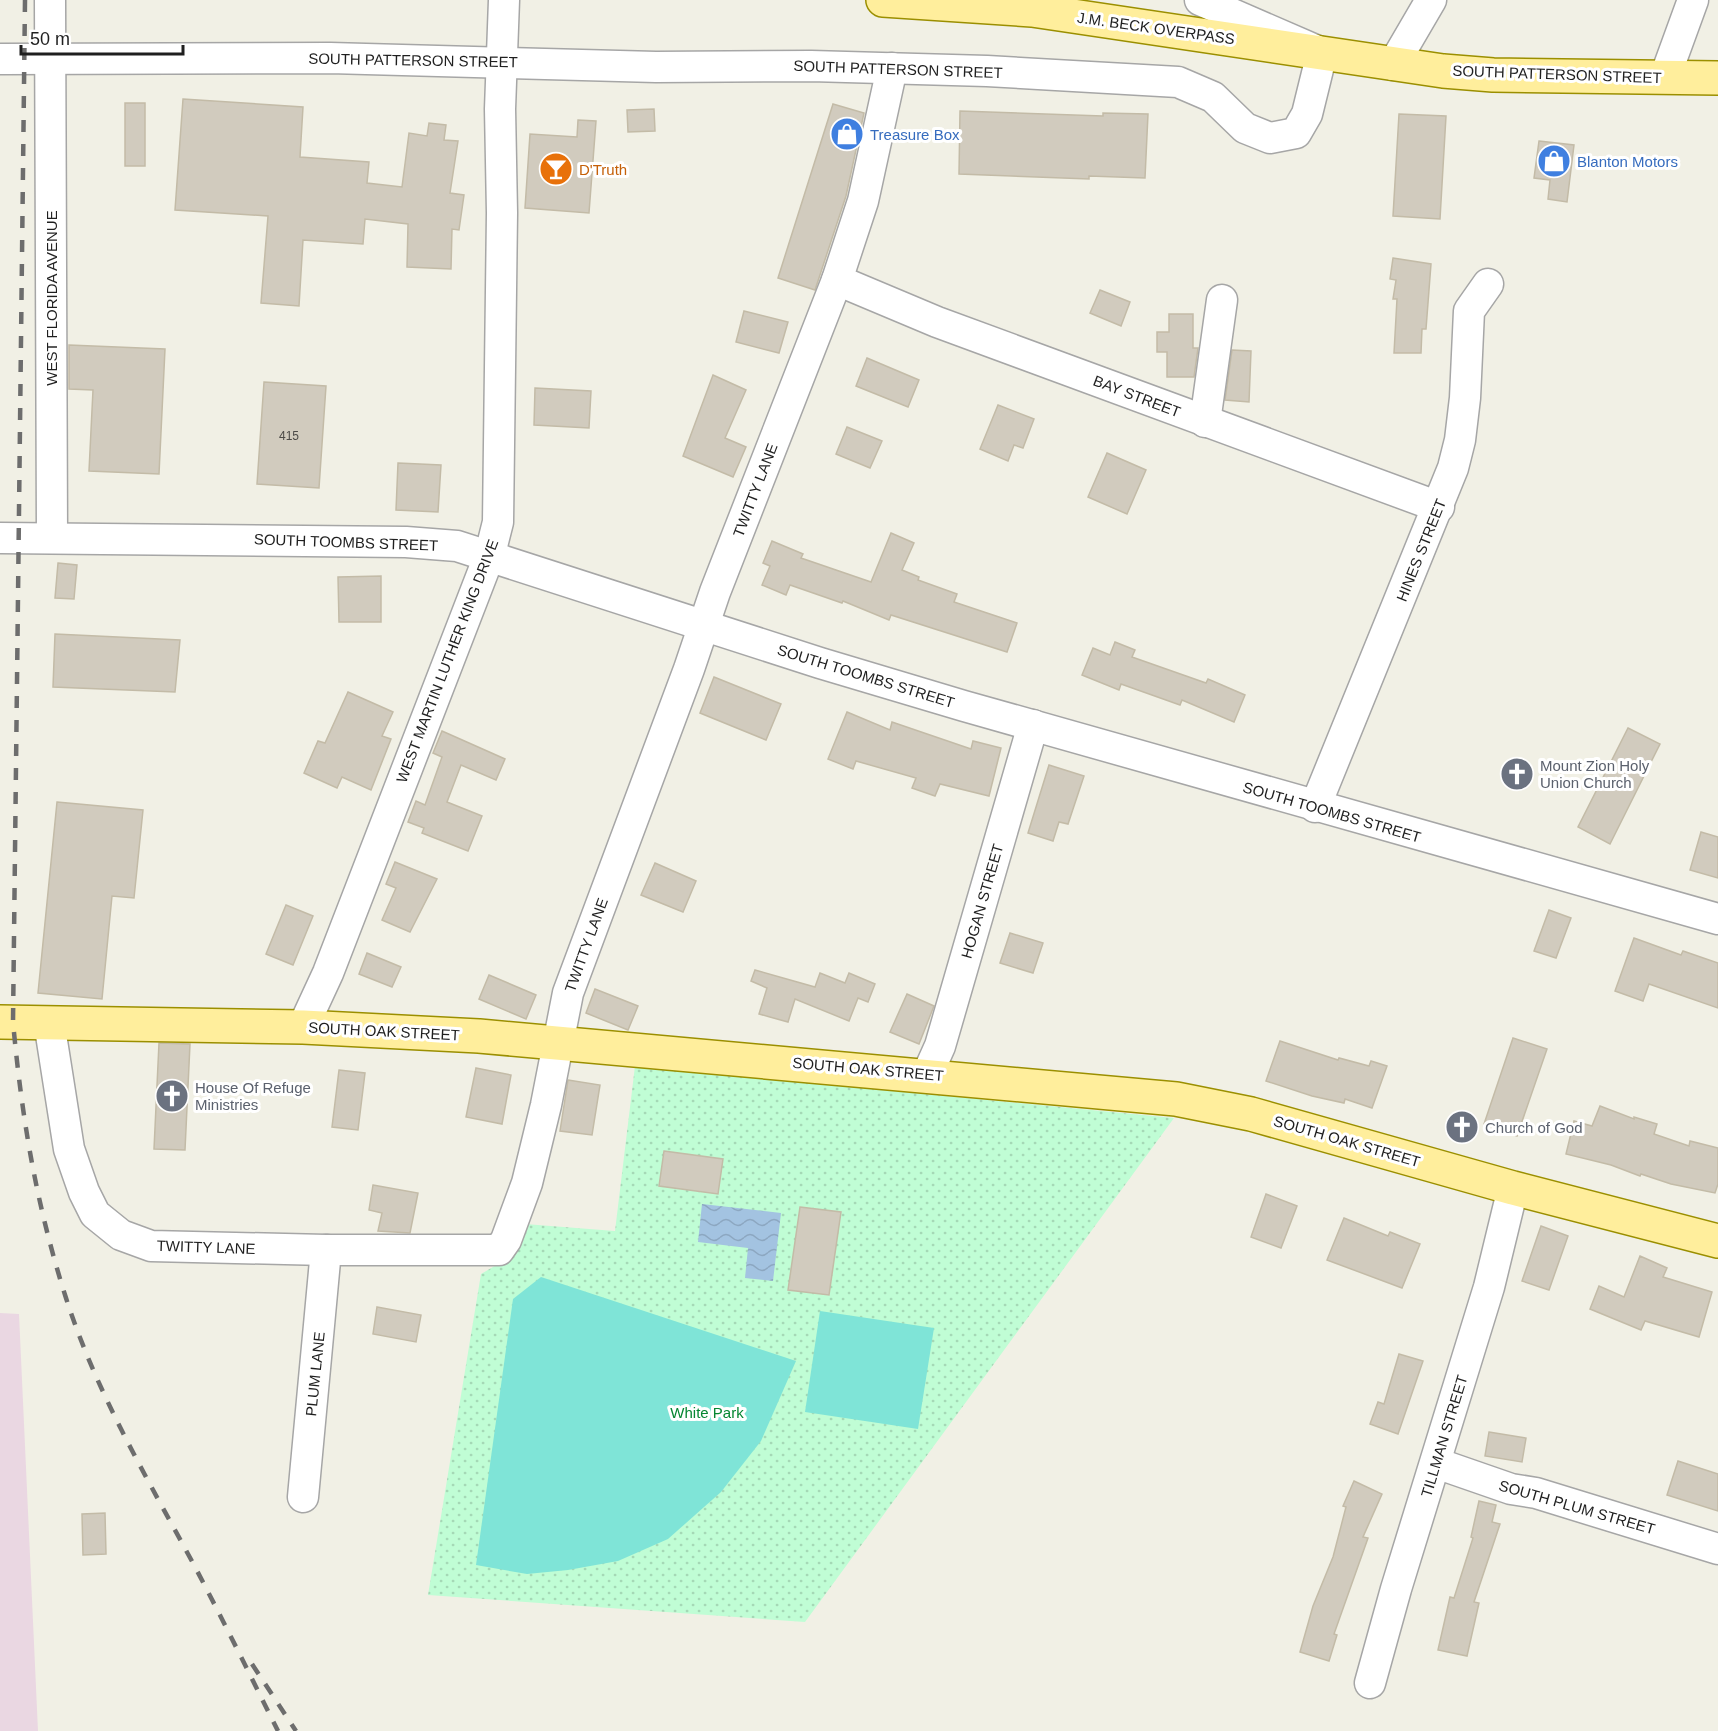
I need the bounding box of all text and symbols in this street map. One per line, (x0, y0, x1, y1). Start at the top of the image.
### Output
street label: J.M. BECK OVERPASS (1076, 9, 1236, 47)
scale bar (21, 18, 183, 56)
text: 50 m (30, 29, 70, 49)
street label: SOUTH PATTERSON STREET (308, 50, 518, 70)
street label: SOUTH PATTERSON STREET (793, 57, 1003, 81)
street label: SOUTH PATTERSON STREET (1452, 62, 1662, 86)
shop icon: Treasure Box (829, 116, 865, 152)
place label: Treasure Box (870, 126, 960, 143)
shop icon: Blanton Motors (1536, 143, 1572, 179)
bar icon: D'Truth (538, 151, 574, 187)
place label: Blanton Motors (1577, 153, 1678, 170)
place label: D'Truth (579, 161, 627, 178)
street label: WEST FLORIDA AVENUE (43, 210, 60, 386)
street label: BAY STREET (1091, 372, 1183, 420)
house number: 415 (279, 429, 299, 443)
street label: TWITTY LANE (729, 441, 781, 539)
street label: HINES STREET (1393, 496, 1449, 604)
street label: SOUTH TOOMBS STREET (254, 530, 438, 554)
street label: WEST MARTIN LUTHER KING DRIVE (393, 537, 501, 785)
street label: SOUTH TOOMBS STREET (775, 641, 957, 711)
church icon: Mount Zion Holy Union Church (1499, 756, 1535, 792)
place label: Mount Zion Holy Union Church (1540, 757, 1650, 791)
street label: SOUTH TOOMBS STREET (1241, 778, 1423, 846)
street label: HOGAN STREET (958, 842, 1006, 960)
street label: TWITTY LANE (561, 896, 611, 994)
street label: SOUTH OAK STREET (308, 1019, 460, 1043)
street label: SOUTH OAK STREET (792, 1054, 944, 1084)
church icon: House Of Refuge Ministries (154, 1078, 190, 1114)
place label: House Of Refuge Ministries (195, 1079, 311, 1113)
church icon: Church of God (1444, 1109, 1480, 1145)
street label: SOUTH OAK STREET (1272, 1112, 1422, 1170)
place label: Church of God (1485, 1119, 1583, 1136)
street label: TWITTY LANE (156, 1237, 256, 1257)
street label: PLUM LANE (302, 1331, 328, 1417)
street label: TILLMAN STREET (1417, 1373, 1471, 1499)
park label: White Park (670, 1404, 744, 1421)
street label: SOUTH PLUM STREET (1497, 1477, 1657, 1537)

